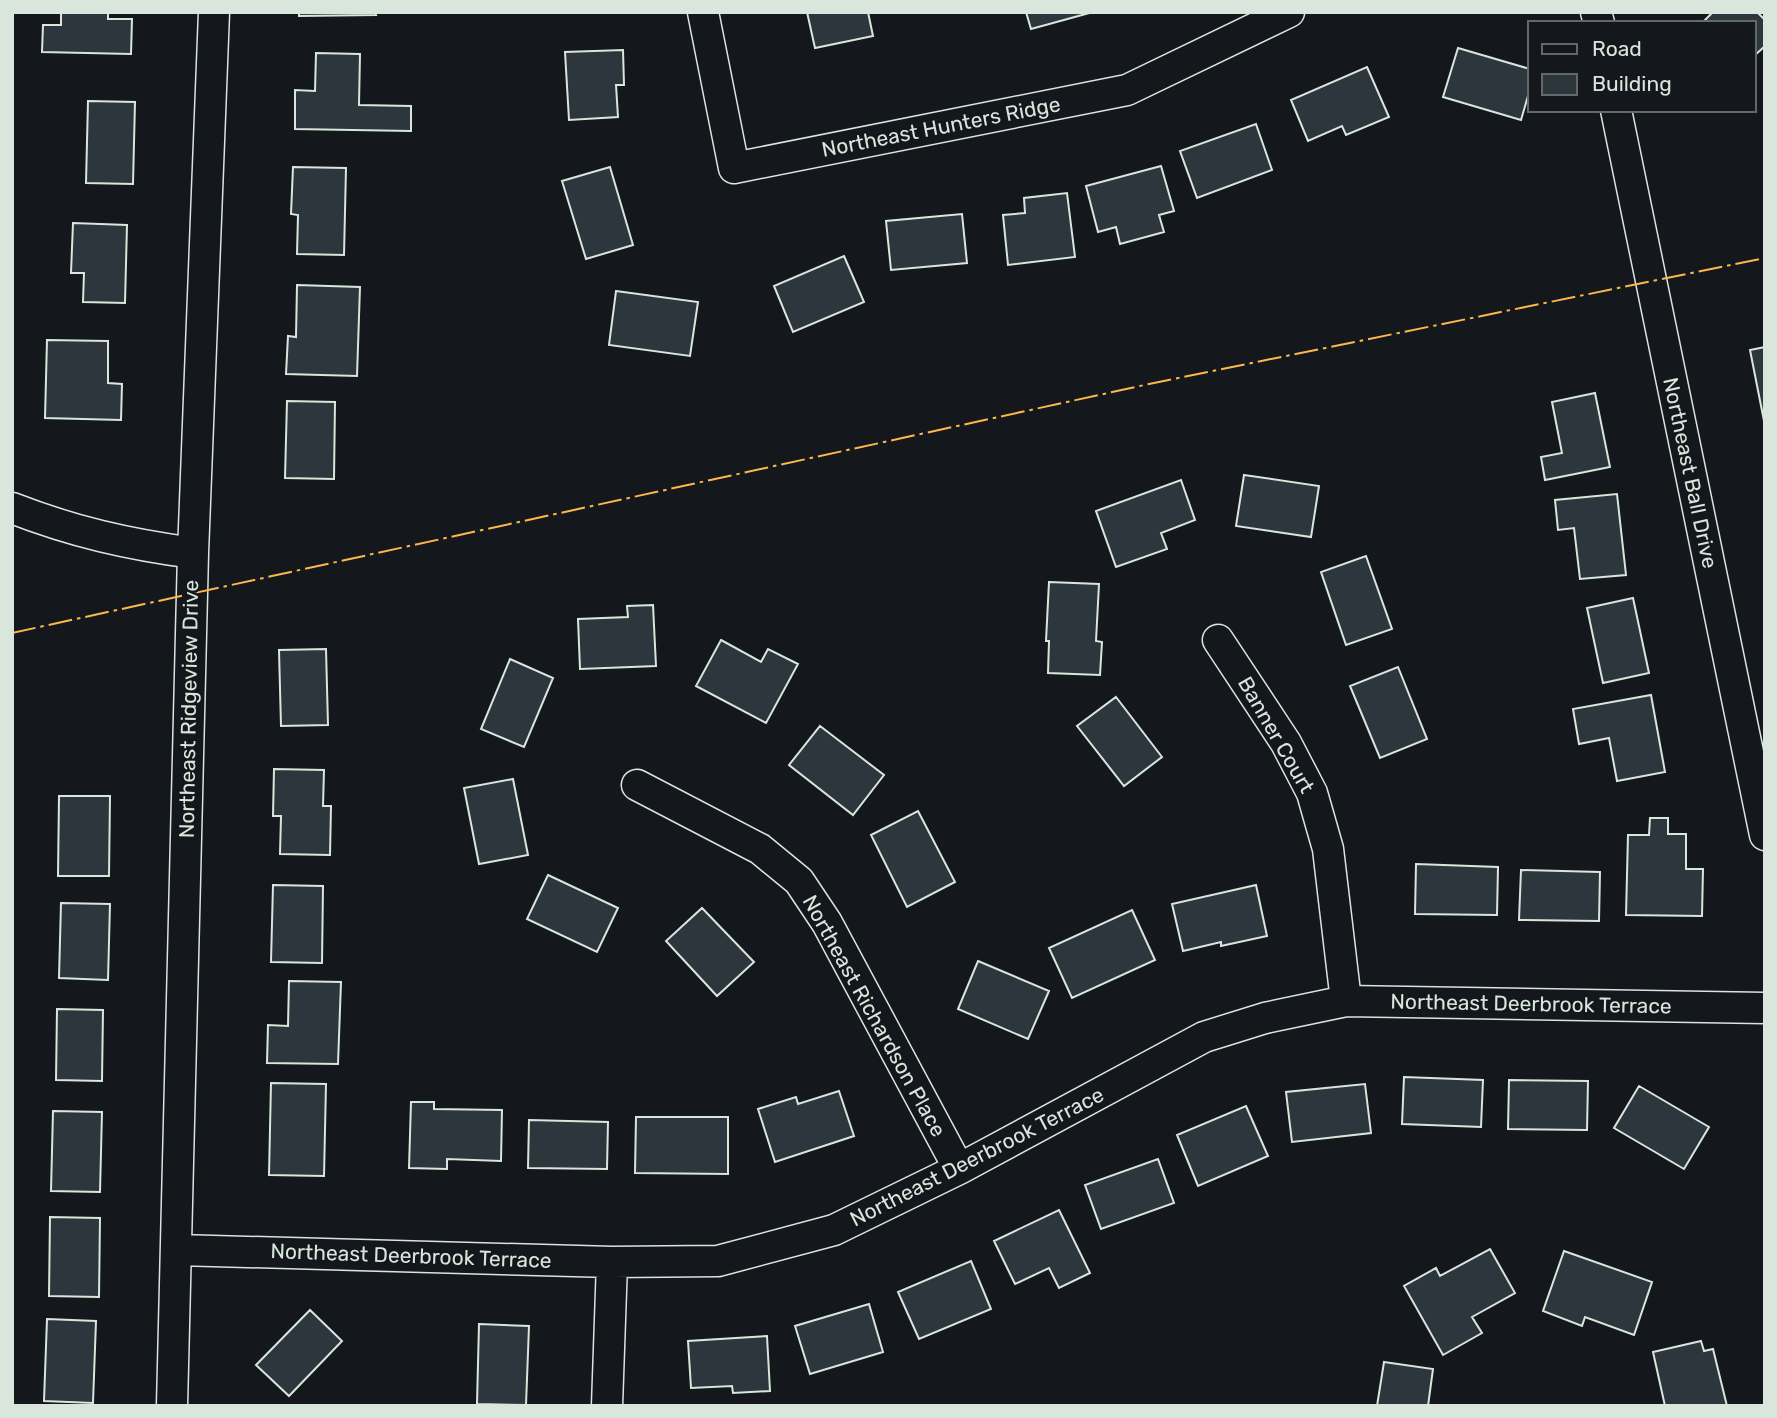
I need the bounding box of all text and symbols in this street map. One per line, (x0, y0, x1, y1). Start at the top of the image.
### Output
legend (1528, 21, 1756, 112)
text: Road (1592, 36, 1642, 61)
text: Building (1592, 71, 1672, 96)
street label: Northeast Hunters Ridge (819, 91, 1062, 162)
street label: Northeast Ball Drive (1658, 375, 1723, 571)
street label: Northeast Ridgeview Drive (174, 580, 203, 838)
street label: Banner Court (1233, 672, 1320, 797)
street label: Northeast Richardson Place (798, 891, 951, 1141)
street label: Northeast Deerbrook Terrace (1390, 989, 1672, 1018)
street label: Northeast Deerbrook Terrace (846, 1082, 1108, 1232)
street label: Northeast Deerbrook Terrace (270, 1238, 552, 1273)

